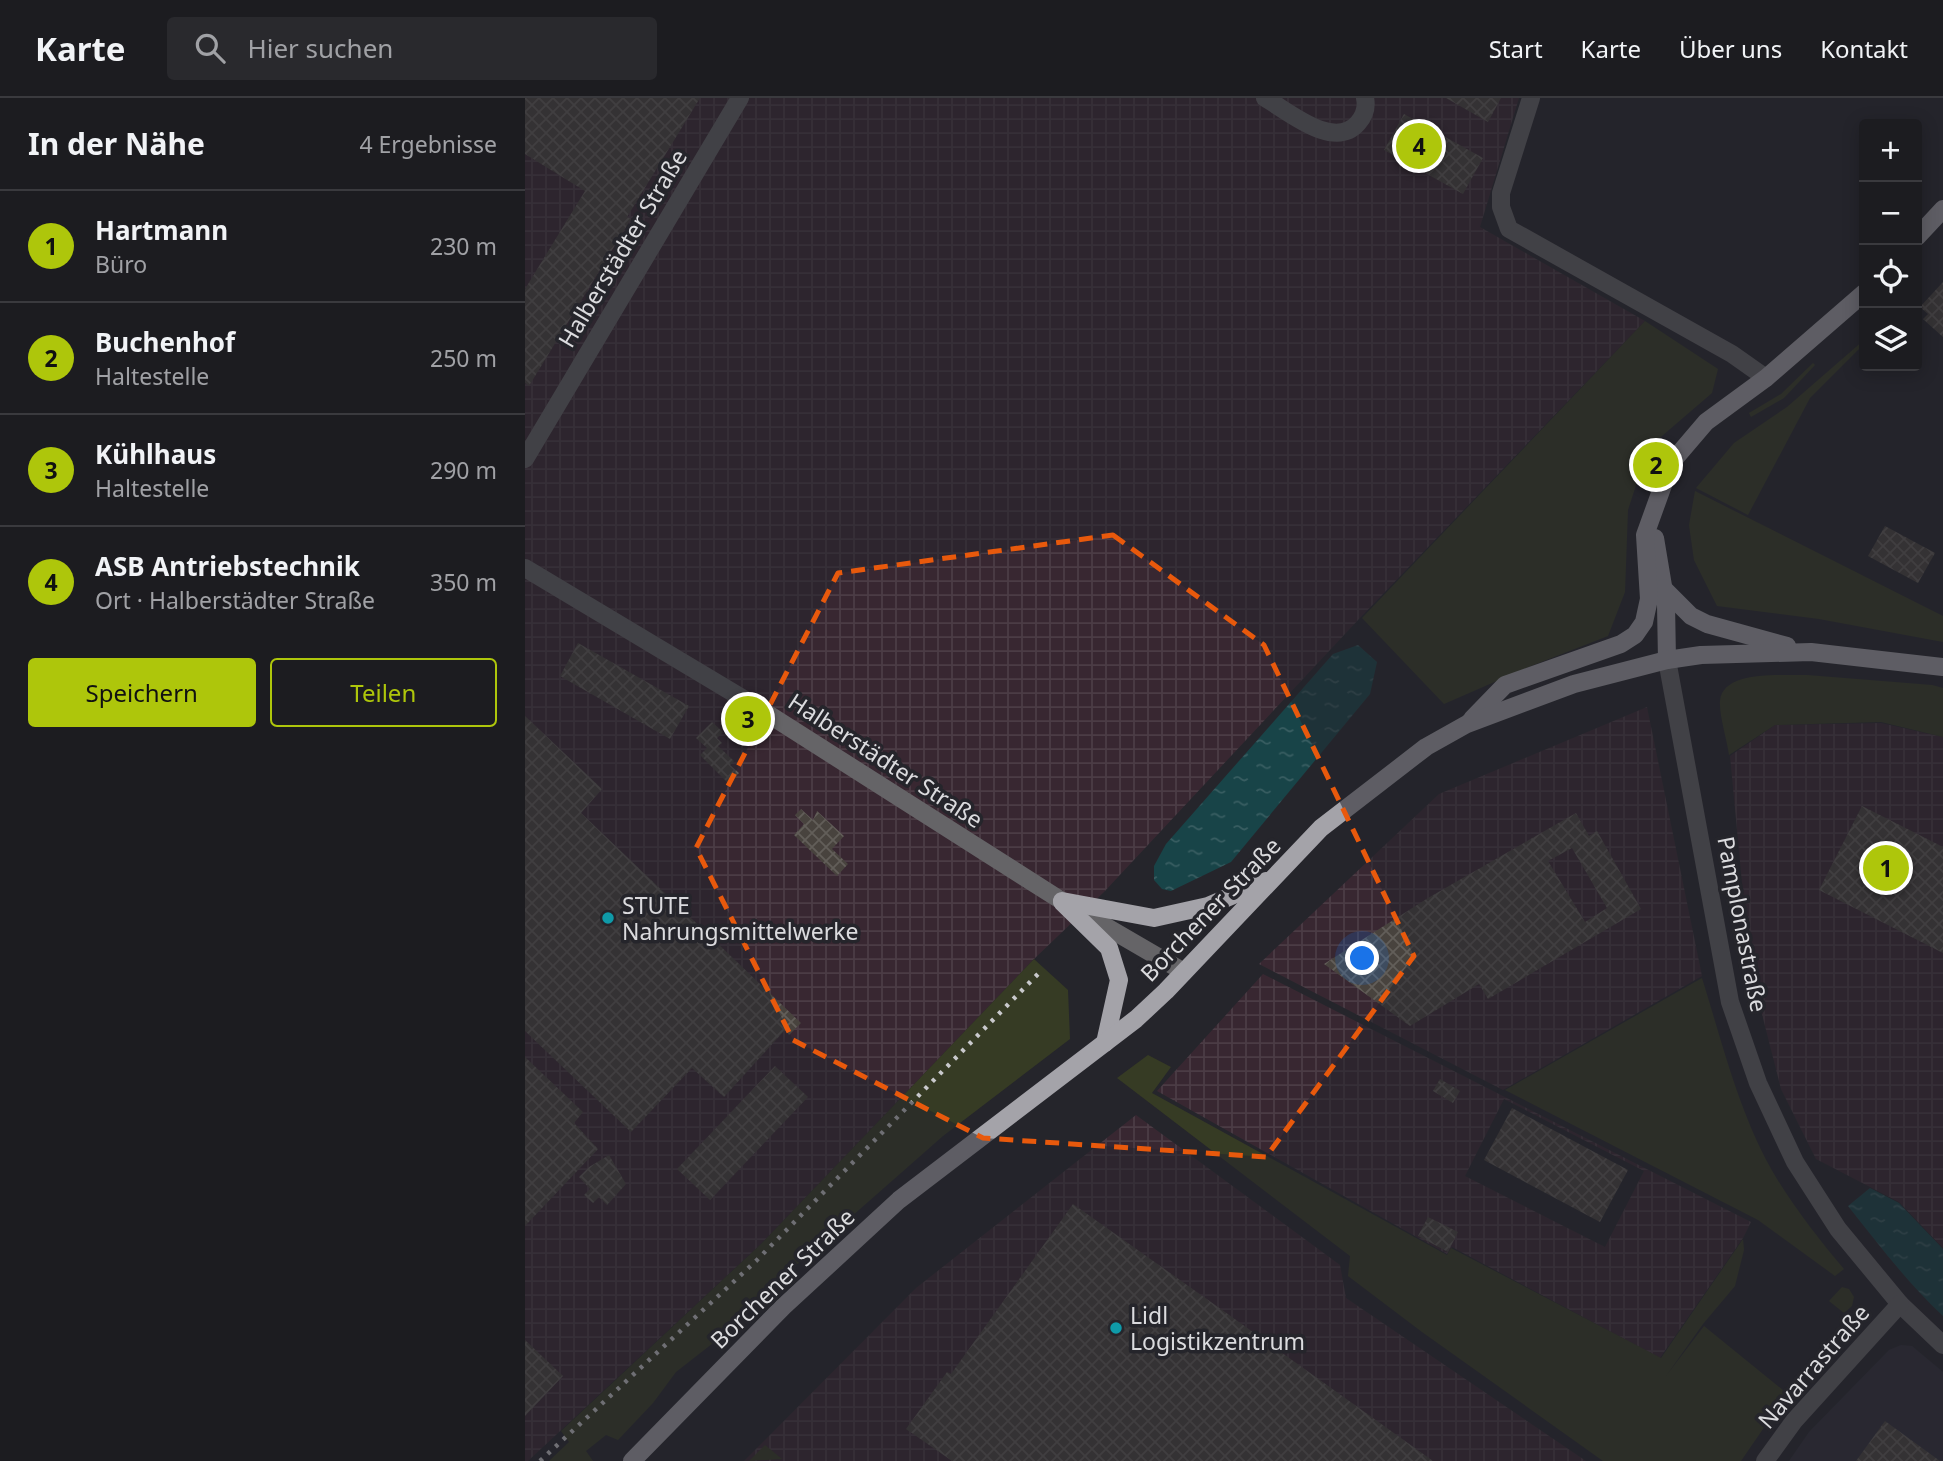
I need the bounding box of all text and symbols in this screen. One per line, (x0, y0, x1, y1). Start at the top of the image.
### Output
search box (167, 17, 657, 80)
text: Karte (35, 26, 125, 71)
icon: search (191, 29, 229, 67)
text: Hier suchen (247, 30, 393, 66)
text: Start (1489, 32, 1543, 65)
text: Karte (1581, 32, 1641, 65)
text: Über uns (1679, 32, 1782, 65)
text: Kontakt (1820, 32, 1908, 65)
map controls (1859, 119, 1922, 371)
button: + (1859, 119, 1922, 182)
pin: 4 (1396, 120, 1442, 172)
text: In der Nähe (28, 123, 205, 164)
text: 4 Ergebnisse (359, 128, 497, 160)
street label: Halberstädter Straße (550, 143, 694, 353)
button: − (1859, 182, 1922, 245)
text: Hartmann (95, 212, 228, 248)
text: 1 (44, 230, 58, 262)
text: 230 m (430, 230, 497, 262)
button: locate (1859, 245, 1922, 308)
text: Büro (95, 248, 147, 280)
button: layers (1859, 308, 1922, 371)
text: Buchenhof (95, 324, 235, 360)
text: 2 (44, 342, 58, 374)
text: 250 m (430, 342, 497, 374)
text: Haltestelle (95, 360, 209, 392)
text: Kühlhaus (95, 436, 216, 472)
pin: 2 (1633, 439, 1679, 491)
text: 3 (44, 454, 58, 486)
text: 290 m (430, 454, 497, 486)
text: Haltestelle (95, 472, 209, 504)
text: ASB Antriebstechnik (95, 548, 360, 584)
text: 4 (44, 566, 58, 598)
text: 350 m (430, 566, 497, 598)
text: Ort · Halberstädter Straße (95, 584, 375, 616)
button: Speichern (28, 658, 256, 727)
button: Teilen (270, 658, 497, 727)
street label: Halberstädter Straße (783, 685, 989, 835)
pin: 3 (725, 693, 771, 745)
street label: Borchener Straße (1133, 830, 1287, 988)
street label: Pamplonastraße (1710, 833, 1776, 1015)
pin: 1 (1863, 842, 1909, 894)
place label: STUTE Nahrungsmittelwerke (622, 889, 858, 947)
marker: STUTE Nahrungsmittelwerke (600, 910, 616, 926)
your location (1345, 941, 1379, 975)
street label: Borchener Straße (703, 1201, 861, 1355)
street label: Navarrastraße (1750, 1297, 1876, 1435)
place label: Lidl Logistikzentrum (1130, 1299, 1305, 1357)
marker: Lidl Logistikzentrum (1108, 1320, 1124, 1336)

